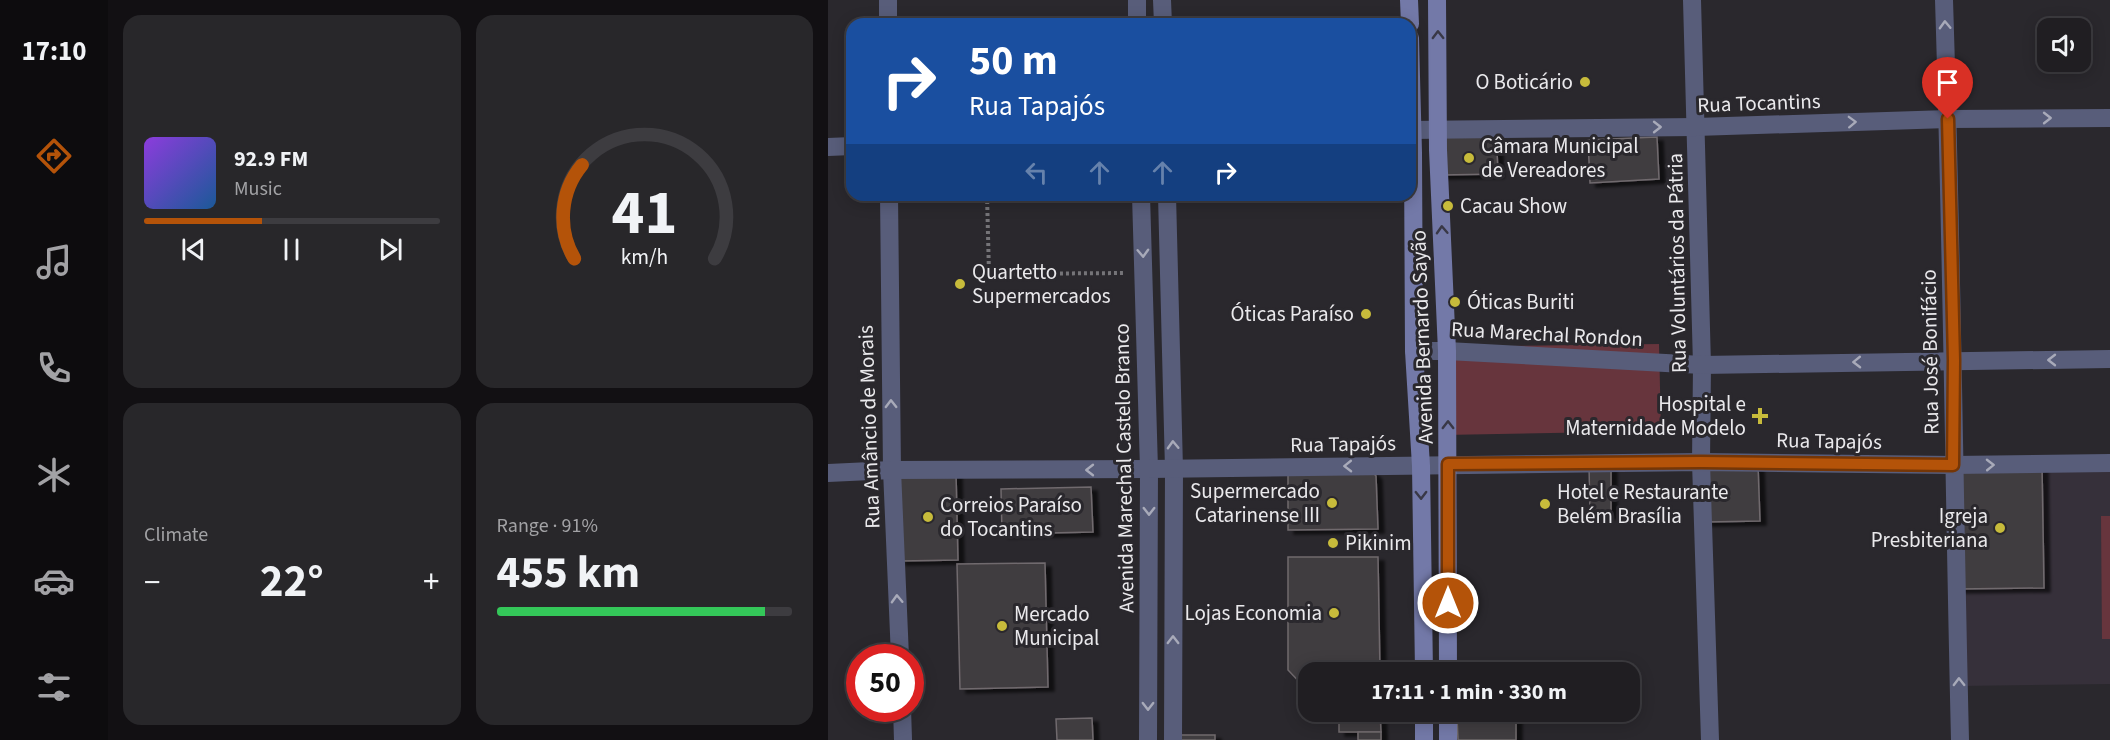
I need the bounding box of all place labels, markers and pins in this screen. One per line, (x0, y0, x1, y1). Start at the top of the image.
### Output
pin (1922, 57, 1973, 119)
place label: O Boticário (1475, 67, 1573, 97)
marker: O Boticário (1578, 75, 1592, 89)
place label: Câmara Municipal de Vereadores (1481, 131, 1639, 185)
marker: Câmara Municipal de Vereadores (1462, 151, 1476, 165)
place label: Cacau Show (1460, 191, 1567, 221)
marker: Cacau Show (1441, 199, 1455, 213)
place label: Quartetto Supermercados (972, 257, 1111, 311)
marker: Quartetto Supermercados (953, 277, 967, 291)
place label: Óticas Buriti (1467, 287, 1575, 317)
marker: Óticas Buriti (1448, 295, 1462, 309)
place label: Óticas Paraíso (1231, 299, 1354, 329)
marker: Óticas Paraíso (1359, 307, 1373, 321)
place label: Hospital e Maternidade Modelo (1565, 389, 1746, 443)
marker: Hospital e Maternidade Modelo (1751, 407, 1769, 425)
place label: Supermercado Catarinense III (1190, 476, 1320, 530)
place label: Hotel e Restaurante Belém Brasília (1557, 477, 1728, 531)
place label: Correios Paraíso do Tocantins (940, 490, 1082, 544)
marker: Supermercado Catarinense III (1325, 496, 1339, 510)
marker: Hotel e Restaurante Belém Brasília (1538, 497, 1552, 511)
place label: Igreja Presbiteriana (1871, 501, 1988, 555)
marker: Correios Paraíso do Tocantins (921, 510, 935, 524)
marker: Igreja Presbiteriana (1993, 521, 2007, 535)
place label: Pikinim (1345, 528, 1412, 558)
marker: Pikinim (1326, 536, 1340, 550)
place label: Lojas Economia (1184, 598, 1322, 628)
place label: Mercado Municipal (1014, 599, 1099, 653)
marker: Lojas Economia (1327, 606, 1341, 620)
marker: Mercado Municipal (995, 619, 1009, 633)

